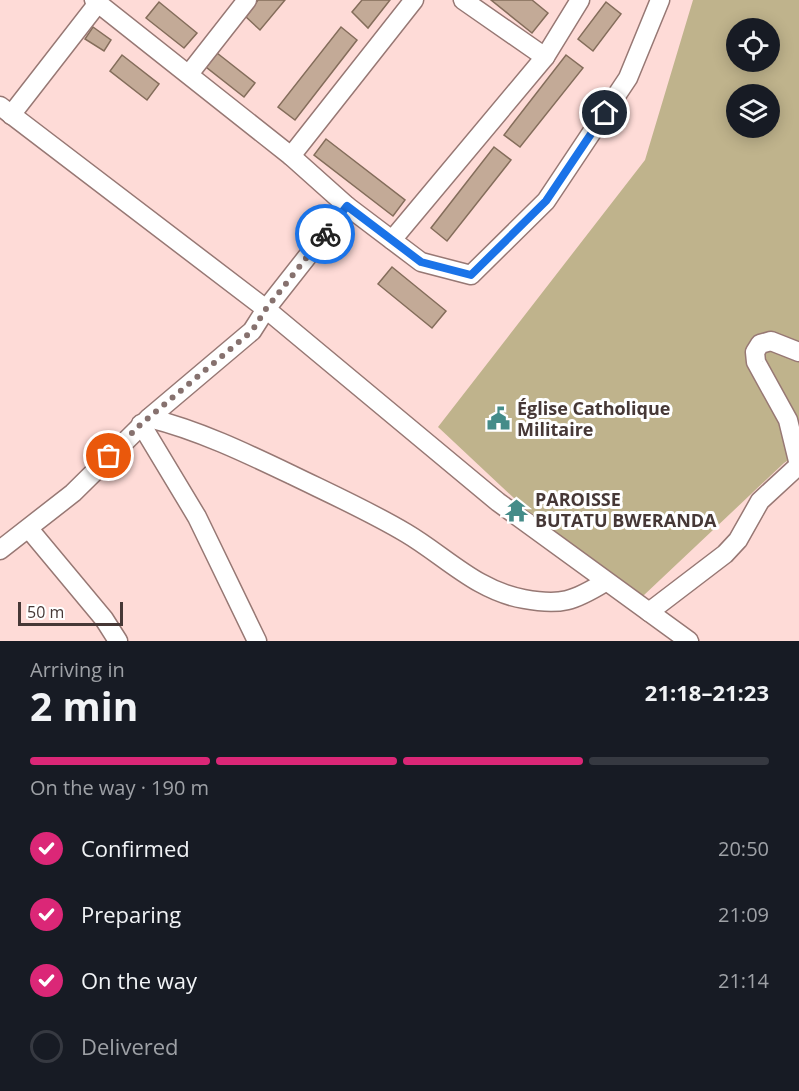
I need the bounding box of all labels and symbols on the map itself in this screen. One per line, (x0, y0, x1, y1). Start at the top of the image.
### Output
pin (579, 87, 630, 138)
courier (295, 204, 355, 264)
place label: Église Catholique Militaire (517, 396, 670, 441)
public building icon: Église Catholique Militaire (486, 406, 512, 432)
pin (83, 430, 134, 481)
place label: PAROISSE BUTATU BWERANDA (535, 487, 717, 532)
temple icon: PAROISSE BUTATU BWERANDA (504, 497, 530, 523)
scale bar (18, 599, 123, 626)

